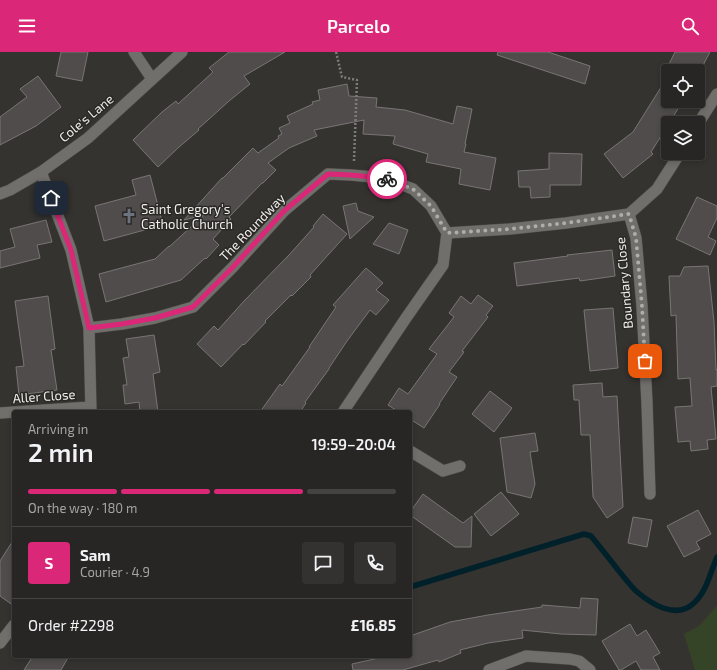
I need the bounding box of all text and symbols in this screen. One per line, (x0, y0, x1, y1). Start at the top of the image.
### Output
icon: menu (16, 15, 38, 37)
text: Parcelo (327, 15, 390, 37)
icon: search (679, 15, 701, 37)
map controls (661, 64, 705, 160)
button: locate (661, 64, 705, 108)
street label: Cole's Lane (56, 91, 116, 145)
button: layers (661, 116, 705, 160)
courier (367, 159, 407, 199)
icon: bike (376, 168, 398, 190)
pin (34, 181, 68, 215)
icon: home (40, 187, 62, 209)
street label: The Roundway (216, 190, 288, 264)
place label: Saint Gregory's Catholic Church (141, 201, 233, 232)
church icon: Saint Gregory's Catholic Church (120, 207, 138, 225)
street label: Boundary Close (612, 236, 636, 329)
pin (628, 344, 662, 378)
icon: bag (634, 350, 656, 372)
street label: Aller Close (12, 386, 76, 406)
text: Arriving in (28, 421, 88, 437)
text: 19:59–20:04 (311, 435, 396, 453)
text: 2 min (28, 436, 94, 467)
text: On the way · 180 m (28, 500, 138, 516)
button: chat (302, 542, 344, 584)
button: phone (354, 542, 396, 584)
text: Sam (80, 546, 111, 564)
text: S (45, 554, 53, 572)
text: Courier · 4.9 (80, 564, 150, 580)
text: Order #2298 (28, 616, 114, 634)
text: £16.85 (351, 616, 396, 634)

